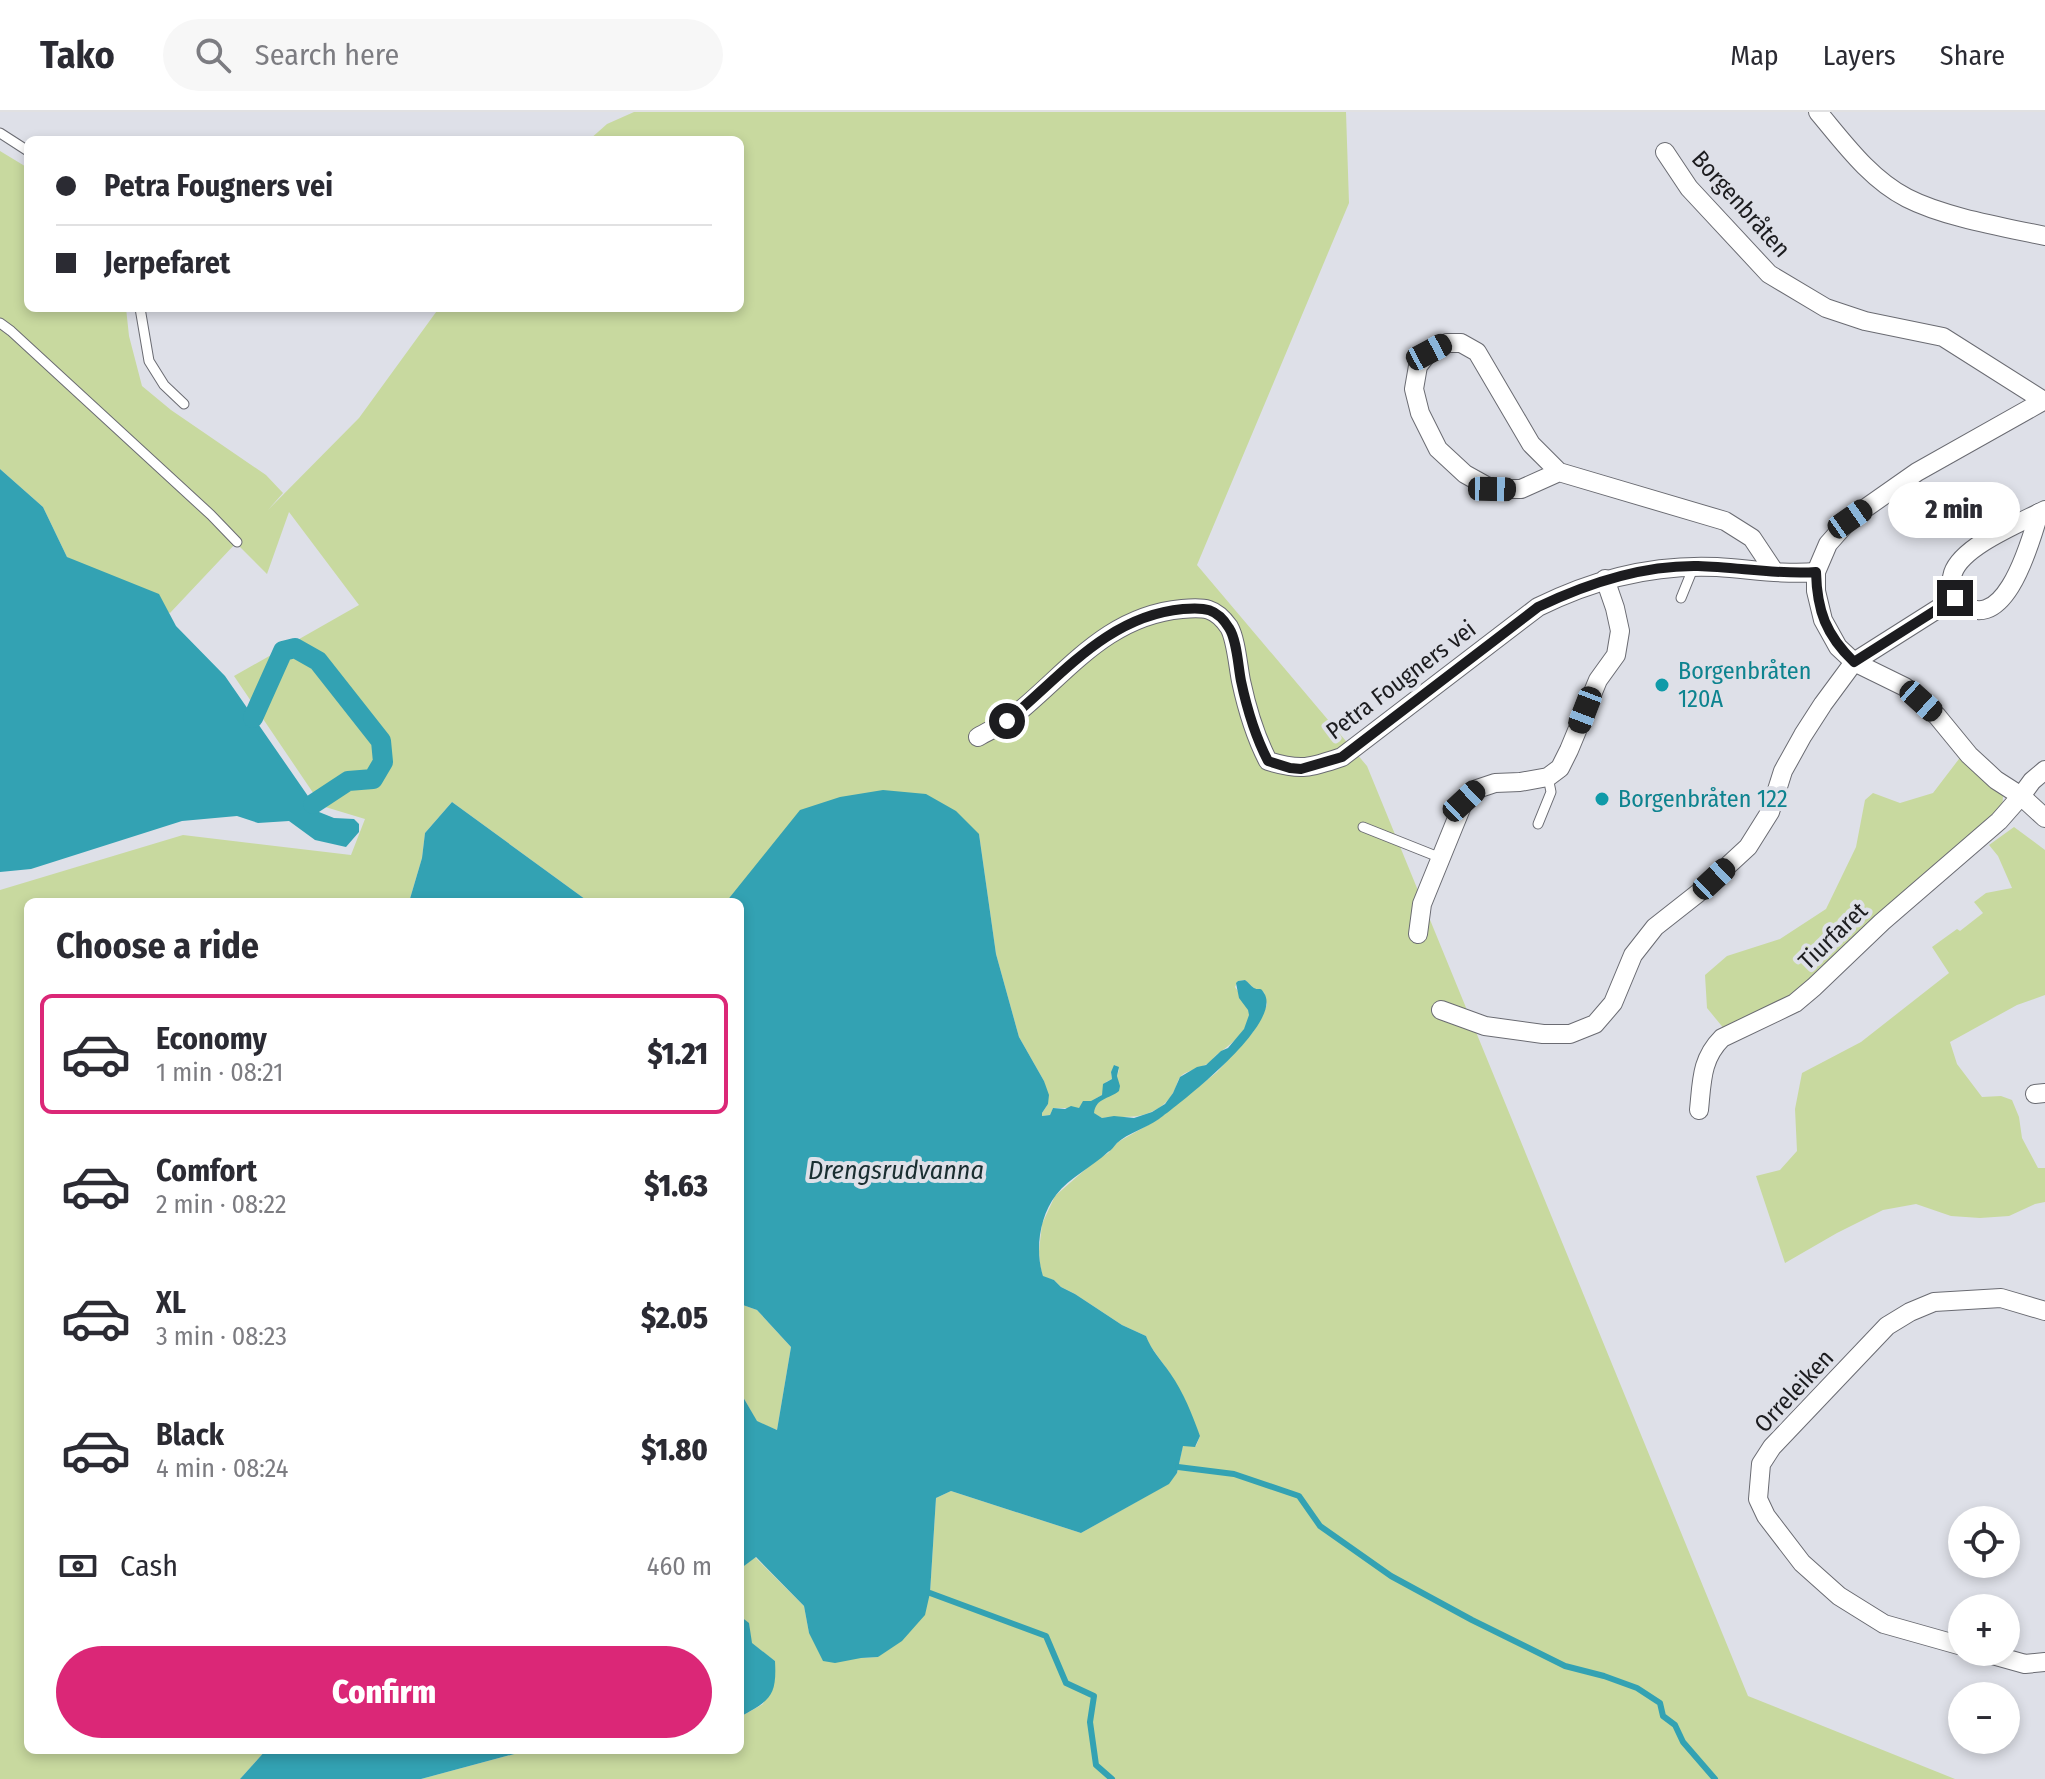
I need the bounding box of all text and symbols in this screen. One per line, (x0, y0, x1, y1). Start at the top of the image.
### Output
search box (163, 19, 723, 91)
text: Tako (40, 32, 115, 78)
icon: search (191, 33, 235, 77)
text: Search here (255, 37, 399, 73)
text: Map (1730, 39, 1779, 72)
text: Layers (1823, 39, 1896, 72)
text: Share (1940, 39, 2005, 72)
street label: Borgenbråten (1686, 145, 1796, 263)
text: Petra Fougners vei (104, 168, 333, 204)
text: Jerpefaret (104, 245, 230, 281)
car (1402, 330, 1456, 374)
car (1468, 477, 1516, 501)
callout: 2 min (1889, 482, 2021, 538)
text: 2 min (1925, 494, 1983, 525)
car (1823, 495, 1877, 543)
route end (1937, 580, 1973, 616)
street label: Petra Fougners vei (1321, 615, 1481, 745)
place label: Borgenbråten 120A (1678, 657, 1811, 713)
marker: Borgenbråten 120A (1653, 676, 1671, 694)
car (1895, 676, 1947, 726)
car (1565, 683, 1605, 737)
route start (989, 703, 1025, 739)
car (1438, 776, 1490, 826)
place label: Borgenbråten 122 (1618, 785, 1788, 813)
marker: Borgenbråten 122 (1593, 790, 1611, 808)
car (1688, 854, 1740, 904)
street label: Tiurfaret (1793, 897, 1873, 975)
text: Choose a ride (56, 924, 259, 968)
icon: car (60, 1018, 132, 1090)
text: Economy (156, 1021, 267, 1057)
text: $1.21 (647, 1036, 708, 1072)
text: 1 min · 08:21 (156, 1057, 283, 1088)
icon: car (60, 1150, 132, 1222)
text: Comfort (156, 1153, 257, 1189)
water label: Drengsrudvanna (808, 1155, 984, 1186)
text: $1.63 (644, 1168, 708, 1204)
text: 2 min · 08:22 (156, 1189, 287, 1220)
icon: car (60, 1282, 132, 1354)
text: XL (156, 1285, 186, 1321)
text: $2.05 (641, 1300, 708, 1336)
text: 3 min · 08:23 (156, 1321, 287, 1352)
street label: Orreleiken (1749, 1344, 1839, 1438)
icon: car (60, 1414, 132, 1486)
text: Black (156, 1417, 224, 1453)
text: $1.80 (641, 1432, 708, 1468)
text: 4 min · 08:24 (156, 1453, 288, 1484)
map controls (1948, 1506, 2020, 1754)
button: locate (1948, 1506, 2020, 1578)
icon: cash (56, 1544, 100, 1588)
text: Cash (120, 1548, 178, 1584)
text: 460 m (647, 1551, 712, 1582)
button: + (1948, 1594, 2020, 1666)
button: Confirm (56, 1646, 712, 1738)
button: − (1948, 1682, 2020, 1754)

